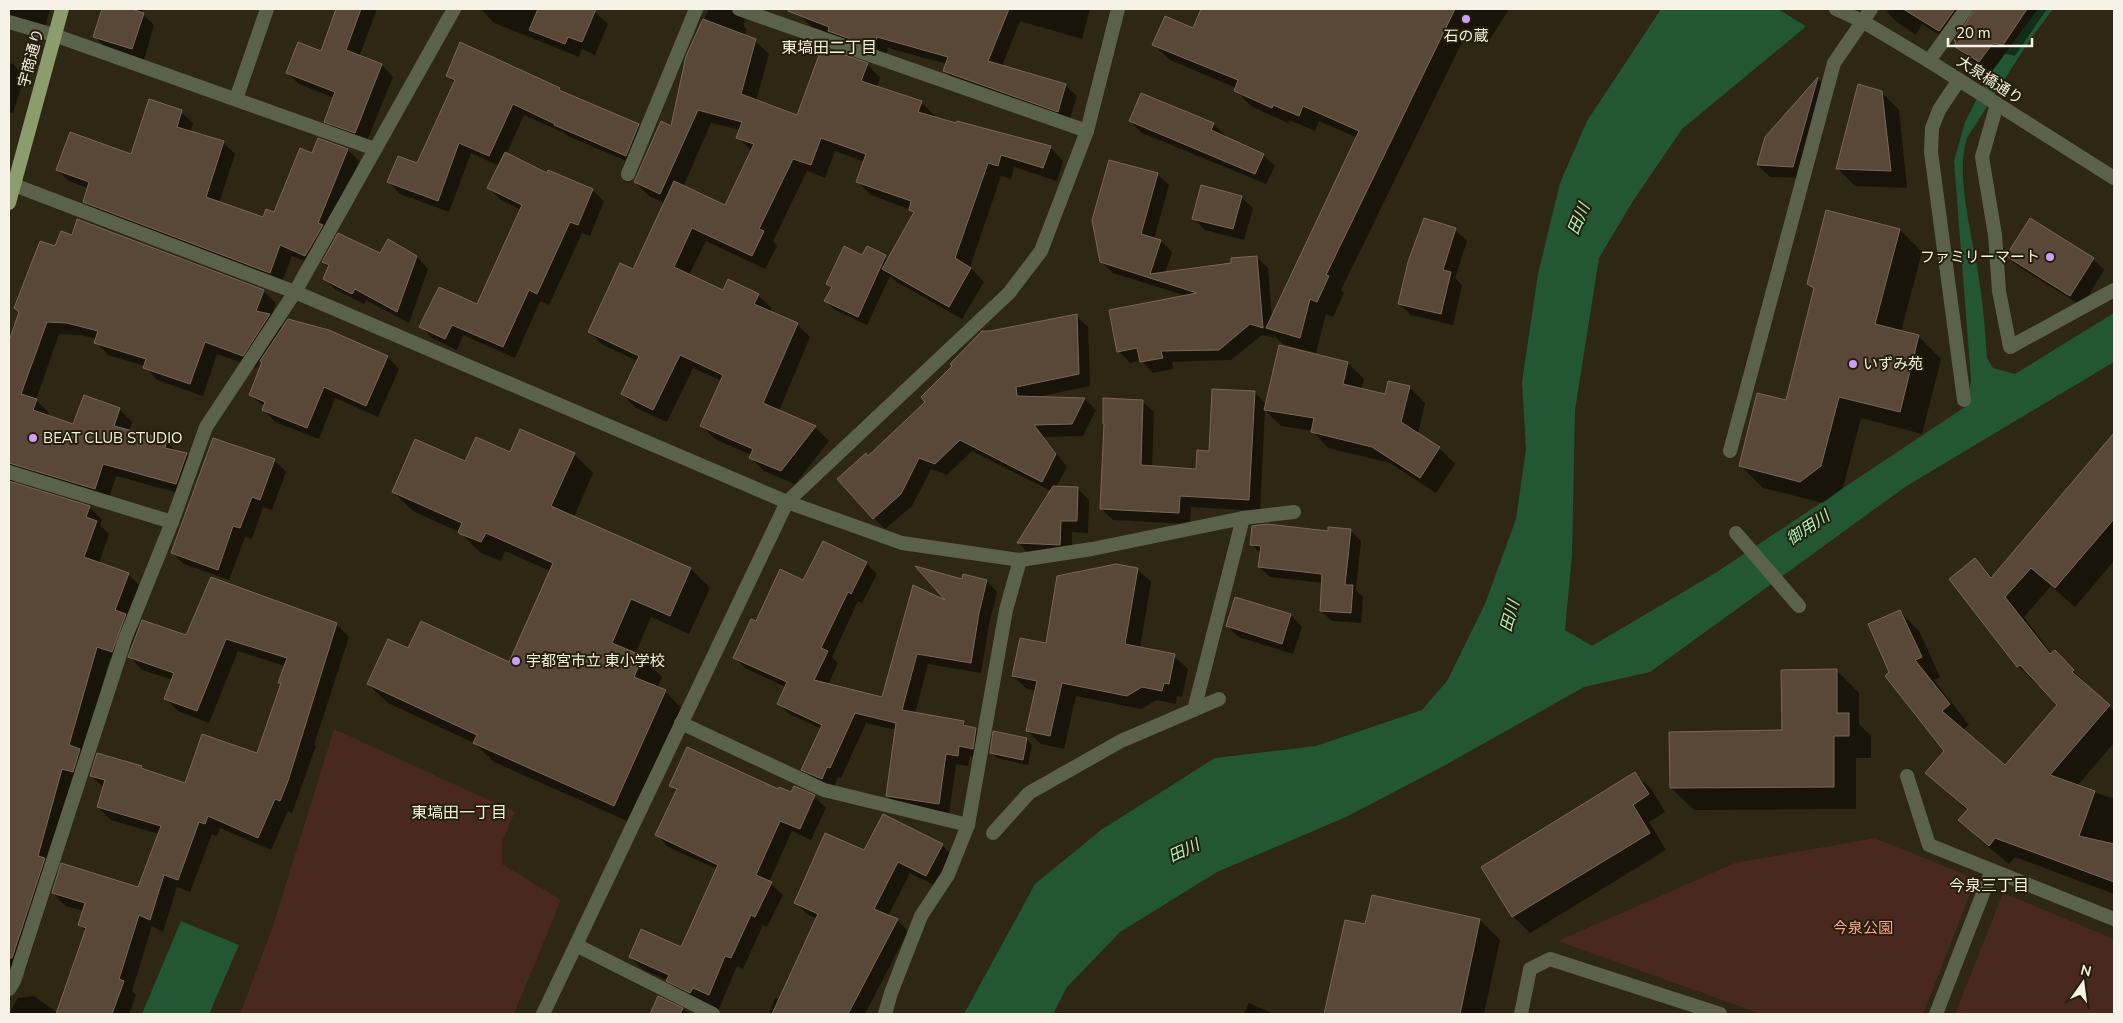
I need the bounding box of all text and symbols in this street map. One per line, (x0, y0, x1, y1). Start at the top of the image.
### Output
marker: 石の蔵 (1460, 13, 1472, 25)
scale bar (1948, 15, 2032, 47)
text: 20 m (1956, 23, 1991, 43)
street label: 宇商通り (14, 26, 48, 90)
place label: 石の蔵 (1443, 26, 1489, 46)
district label: 東塙田二丁目 (781, 37, 877, 59)
street label: 大泉橋通り (1953, 51, 2027, 109)
water label: 田川 (1563, 198, 1596, 238)
place label: ファミリーマート (1920, 247, 2040, 267)
marker: ファミリーマート (2044, 251, 2056, 263)
place label: いずみ苑 (1863, 354, 1923, 374)
marker: いずみ苑 (1847, 358, 1859, 370)
place label: BEAT CLUB STUDIO (43, 428, 183, 448)
marker: BEAT CLUB STUDIO (27, 432, 39, 444)
water label: 御用川 (1782, 504, 1836, 551)
water label: 田川 (1495, 596, 1526, 634)
place label: 宇都宮市立 東小学校 (526, 651, 665, 671)
marker: 宇都宮市立 東小学校 (510, 655, 522, 667)
district label: 東塙田一丁目 (411, 802, 507, 824)
water label: 田川 (1165, 833, 1205, 868)
district label: 今泉三丁目 (1949, 875, 2029, 897)
park label: 今泉公園 (1833, 918, 1893, 938)
north arrow (2058, 958, 2108, 1008)
text: N (2079, 960, 2093, 981)

